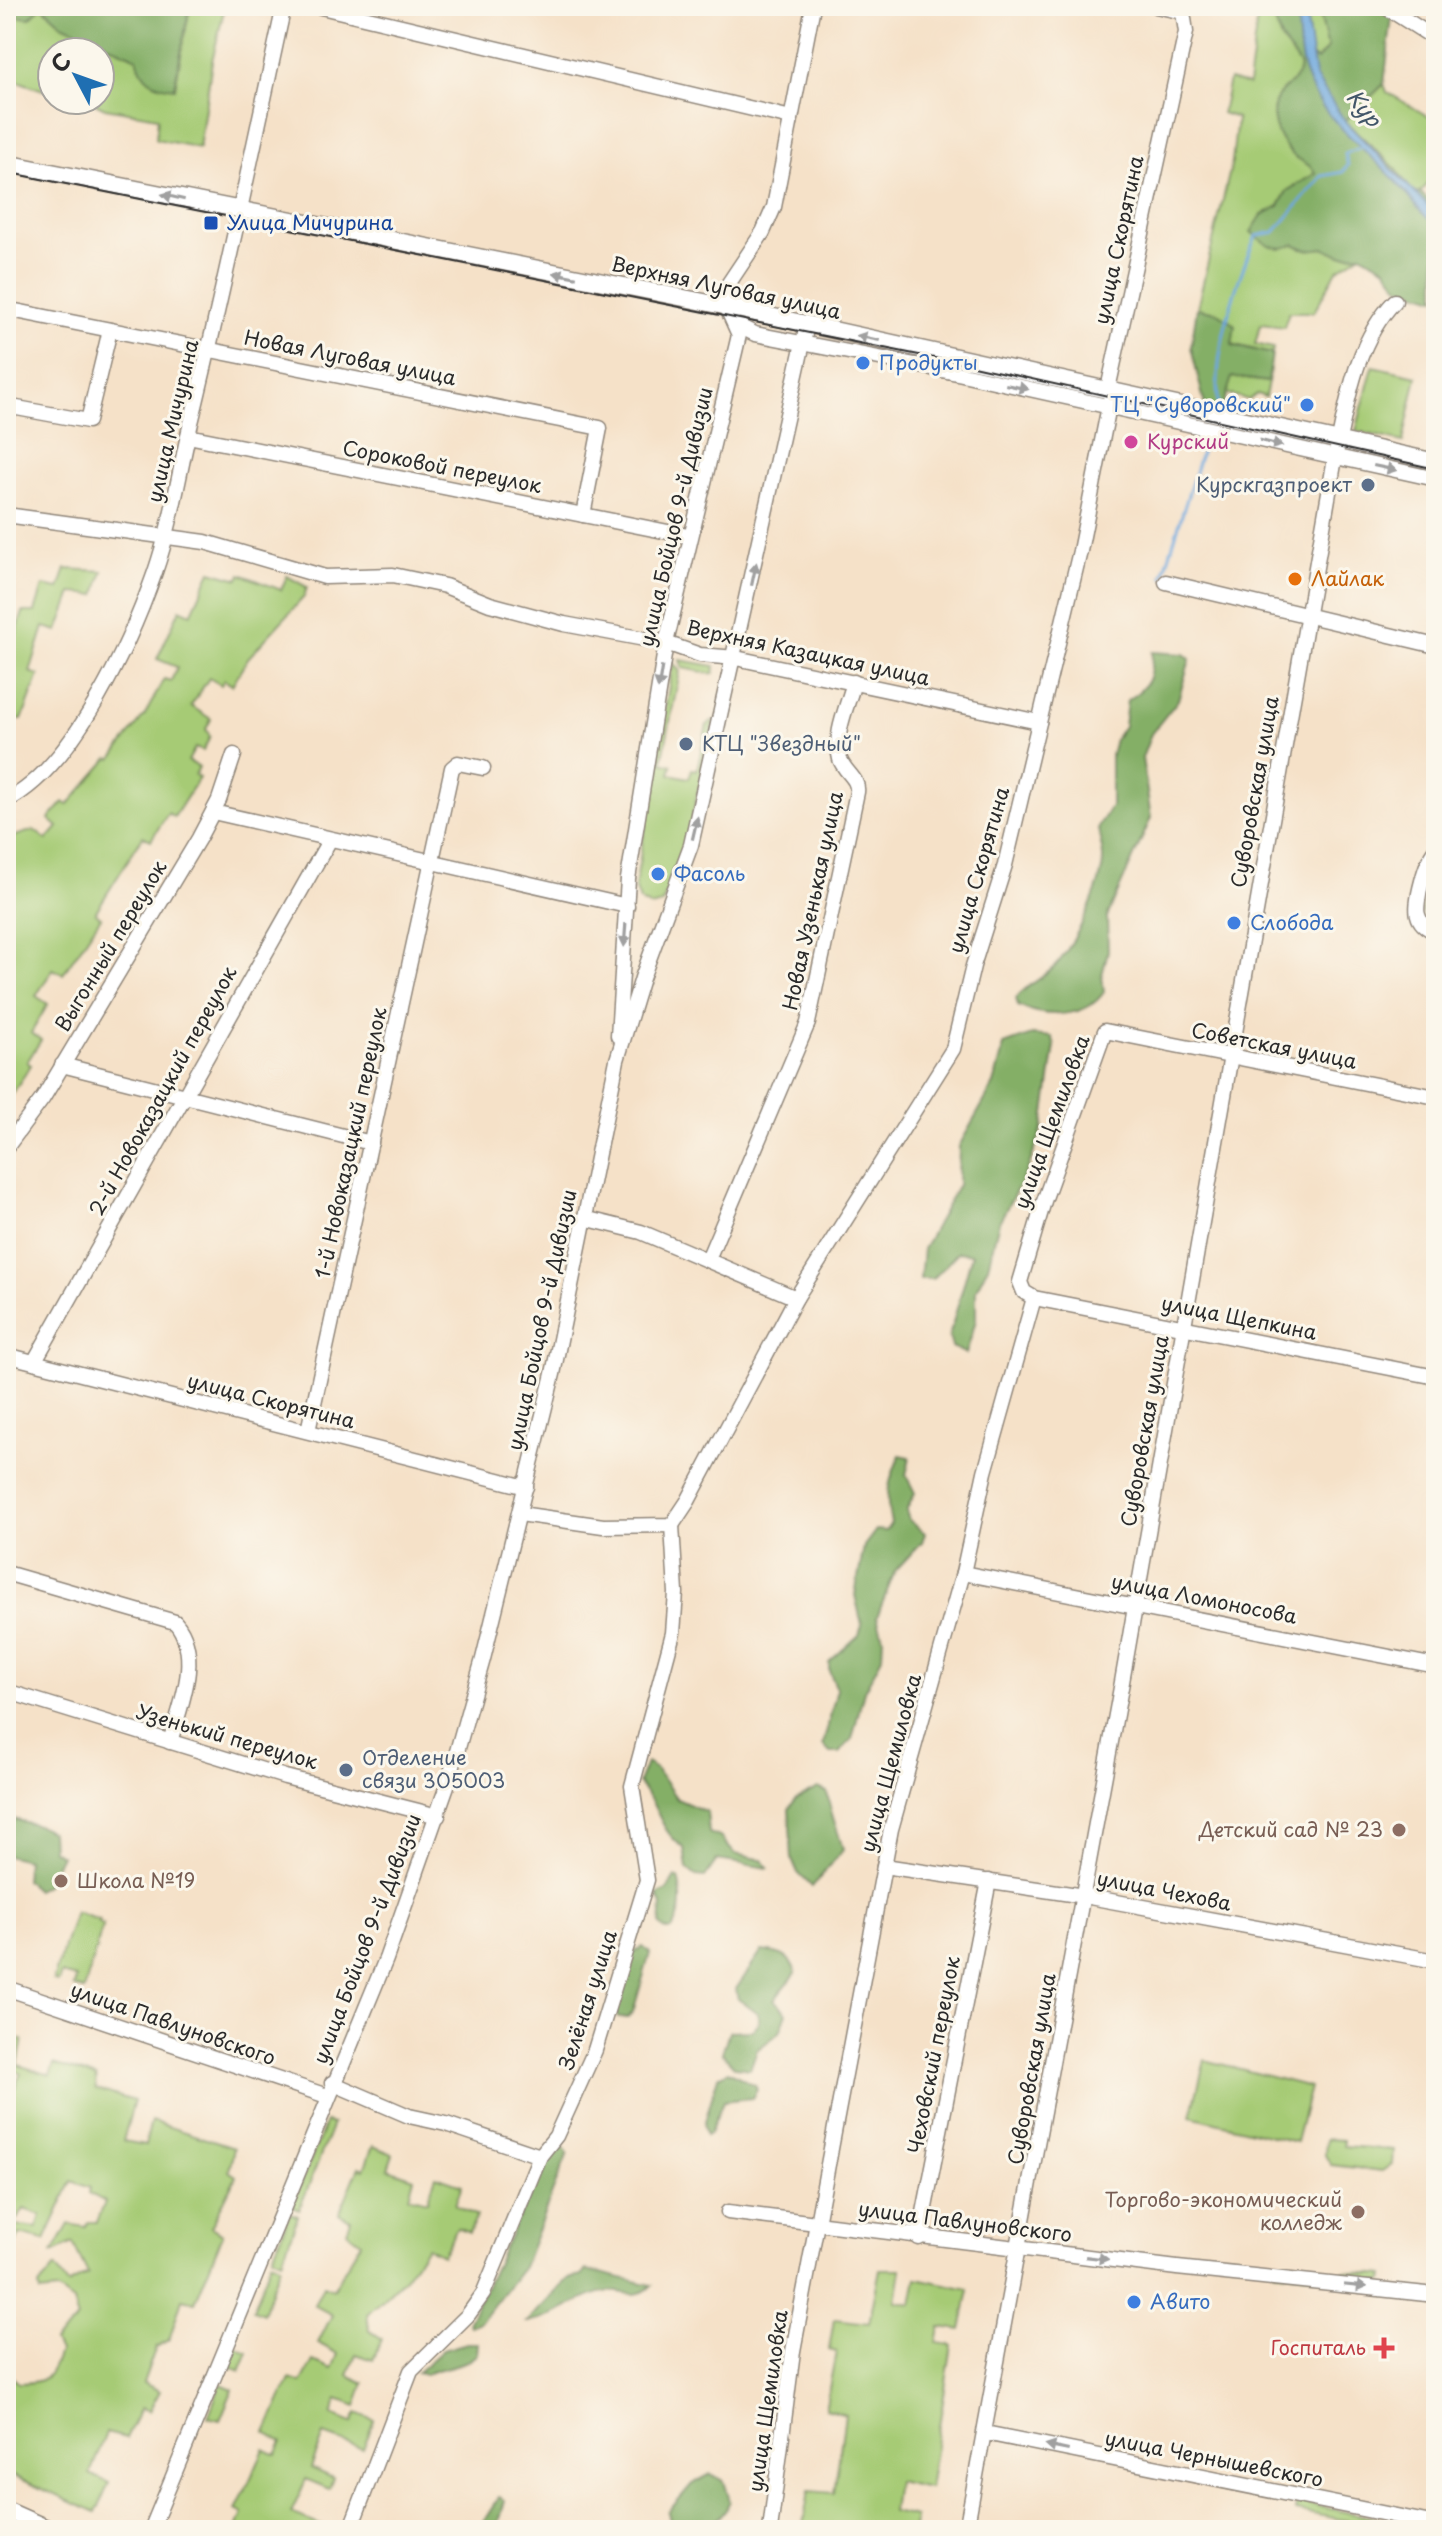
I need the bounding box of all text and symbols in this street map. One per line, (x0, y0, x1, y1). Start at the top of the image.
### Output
north arrow (36, 36, 116, 116)
text: С (42, 45, 78, 79)
water label: Кур (1340, 81, 1391, 134)
street label: улица Скорятина (1086, 152, 1151, 327)
one-way arrow (160, 190, 185, 203)
place label: Улица Мичурина (227, 207, 394, 237)
marker: Улица Мичурина (202, 214, 220, 232)
street label: Верхняя Луговая улица (609, 248, 844, 326)
one-way arrow (552, 269, 577, 281)
street label: Новая Луговая улица (242, 322, 459, 392)
one-way arrow (855, 331, 880, 343)
street label: улица Мичурина (139, 336, 205, 505)
place label: Продукты (879, 347, 978, 377)
marker: Продукты (854, 354, 872, 372)
one-way arrow (1005, 381, 1030, 394)
street label: улица Бойцов 9-й Дивизии (631, 384, 720, 650)
place label: ТЦ "Суворовский" (1110, 389, 1291, 419)
marker: ТЦ "Суворовский" (1298, 396, 1316, 414)
place label: Курский (1147, 426, 1229, 456)
street label: Сороковой переулок (340, 432, 544, 500)
marker: Курский (1122, 433, 1140, 451)
one-way arrow (1258, 437, 1283, 450)
one-way arrow (1373, 463, 1398, 475)
place label: Курскгазпроект (1196, 469, 1352, 499)
marker: Курскгазпроект (1359, 476, 1377, 494)
one-way arrow (748, 561, 761, 586)
place label: Лайлак (1311, 563, 1384, 593)
marker: Лайлак (1286, 570, 1304, 588)
street label: Верхняя Казацкая улица (684, 612, 933, 693)
one-way arrow (653, 666, 666, 691)
street label: Суворовская улица (1222, 693, 1286, 890)
place label: КТЦ "Звездный" (702, 728, 861, 758)
marker: КТЦ "Звездный" (677, 735, 695, 753)
street label: улица Скорятина (940, 783, 1016, 956)
street label: Новая Узенькая улица (774, 788, 850, 1013)
one-way arrow (690, 815, 702, 840)
street label: Выгонный переулок (47, 854, 173, 1037)
place label: Фасоль (674, 858, 745, 888)
marker: Фасоль (649, 865, 667, 883)
place label: Слобода (1250, 907, 1334, 937)
marker: Слобода (1225, 914, 1243, 932)
one-way arrow (618, 923, 631, 948)
street label: 2-й Новоказацкий переулок (81, 960, 244, 1221)
street label: 1-й Новоказацкий переулок (307, 1004, 393, 1281)
street label: Советская улица (1189, 1014, 1360, 1076)
street label: улица Щемиловка (1006, 1030, 1097, 1213)
street label: улица Бойцов 9-й Дивизии (499, 1187, 583, 1453)
street label: улица Щепкина (1159, 1287, 1320, 1347)
street label: Суворовская улица (1112, 1332, 1176, 1529)
street label: улица Скорятина (184, 1365, 359, 1435)
street label: улица Ломоносова (1109, 1565, 1300, 1631)
street label: улица Щемиловка (852, 1670, 928, 1855)
street label: Узенький переулок (133, 1696, 322, 1776)
place label: Отделение связи 305003 (362, 1742, 505, 1795)
marker: Отделение связи 305003 (337, 1761, 355, 1779)
street label: улица Бойцов 9-й Дивизии (304, 1809, 428, 2068)
place label: Детский сад № 23 (1198, 1814, 1383, 1844)
marker: Детский сад № 23 (1390, 1821, 1408, 1839)
street label: улица Чехова (1094, 1862, 1234, 1918)
place label: Школа №19 (77, 1865, 195, 1895)
marker: Школа №19 (52, 1872, 70, 1890)
street label: Зелёная улица (550, 1926, 624, 2073)
street label: Чеховский переулок (899, 1953, 967, 2156)
street label: Суворовская улица (999, 1970, 1063, 2167)
street label: улица Павлуновского (67, 1974, 280, 2072)
place label: Торгово-экономический колледж (1105, 2184, 1343, 2237)
street label: улица Павлуновского (857, 2193, 1074, 2249)
marker: Торгово-экономический колледж (1349, 2203, 1367, 2221)
one-way arrow (1085, 2252, 1110, 2265)
one-way arrow (1343, 2280, 1368, 2293)
place label: Авито (1150, 2286, 1210, 2316)
marker: Авито (1125, 2293, 1143, 2311)
street label: улица Щемиловка (739, 2307, 795, 2494)
place label: Госпиталь (1270, 2332, 1366, 2362)
marker: Госпиталь (1373, 2337, 1395, 2359)
street label: улица Чернышевского (1102, 2422, 1326, 2494)
one-way arrow (1045, 2441, 1070, 2454)

